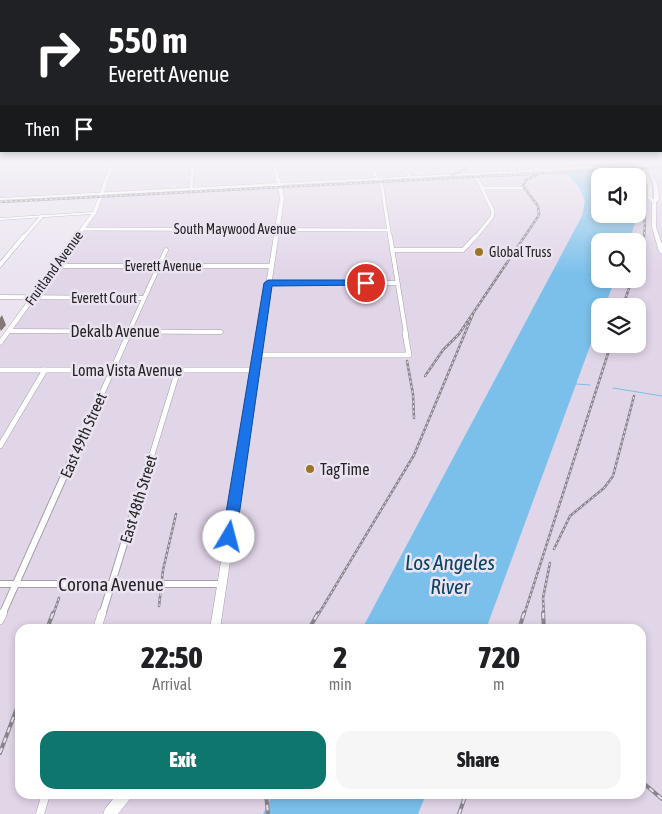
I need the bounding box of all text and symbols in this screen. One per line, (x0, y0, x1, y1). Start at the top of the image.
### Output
icon: right (25, 20, 90, 85)
text: 550 m (108, 20, 187, 60)
text: Everett Avenue (108, 61, 229, 87)
icon: arrive (70, 115, 98, 143)
text: Then (25, 118, 60, 140)
map controls (591, 168, 646, 353)
button: sound (591, 168, 646, 223)
street label: South Maywood Avenue (174, 221, 296, 237)
street label: Fruitland Avenue (22, 228, 86, 308)
button: search (591, 233, 646, 288)
place label: Global Truss (489, 244, 551, 260)
marker: Global Truss (473, 246, 485, 258)
street label: Everett Avenue (124, 258, 202, 274)
pin (345, 262, 387, 304)
icon: arrive (352, 269, 380, 297)
street label: Everett Court (71, 290, 137, 306)
button: layers (591, 298, 646, 353)
street label: Dekalb Avenue (70, 322, 160, 340)
street label: Loma Vista Avenue (72, 361, 182, 379)
street label: East 49th Street (56, 389, 110, 480)
street label: East 48th Street (116, 452, 160, 545)
place label: TagTime (320, 460, 369, 479)
marker: TagTime (304, 463, 316, 475)
position arrow (202, 510, 254, 562)
water label: Los Angeles River (405, 550, 495, 598)
street label: Corona Avenue (58, 573, 164, 595)
text: 22:50 (141, 640, 203, 674)
text: 2 (333, 640, 347, 674)
text: 720 (478, 640, 520, 674)
text: Arrival (152, 675, 191, 693)
text: min (329, 675, 352, 693)
text: m (493, 675, 505, 693)
button: Exit (40, 731, 326, 789)
button: Share (336, 731, 621, 789)

